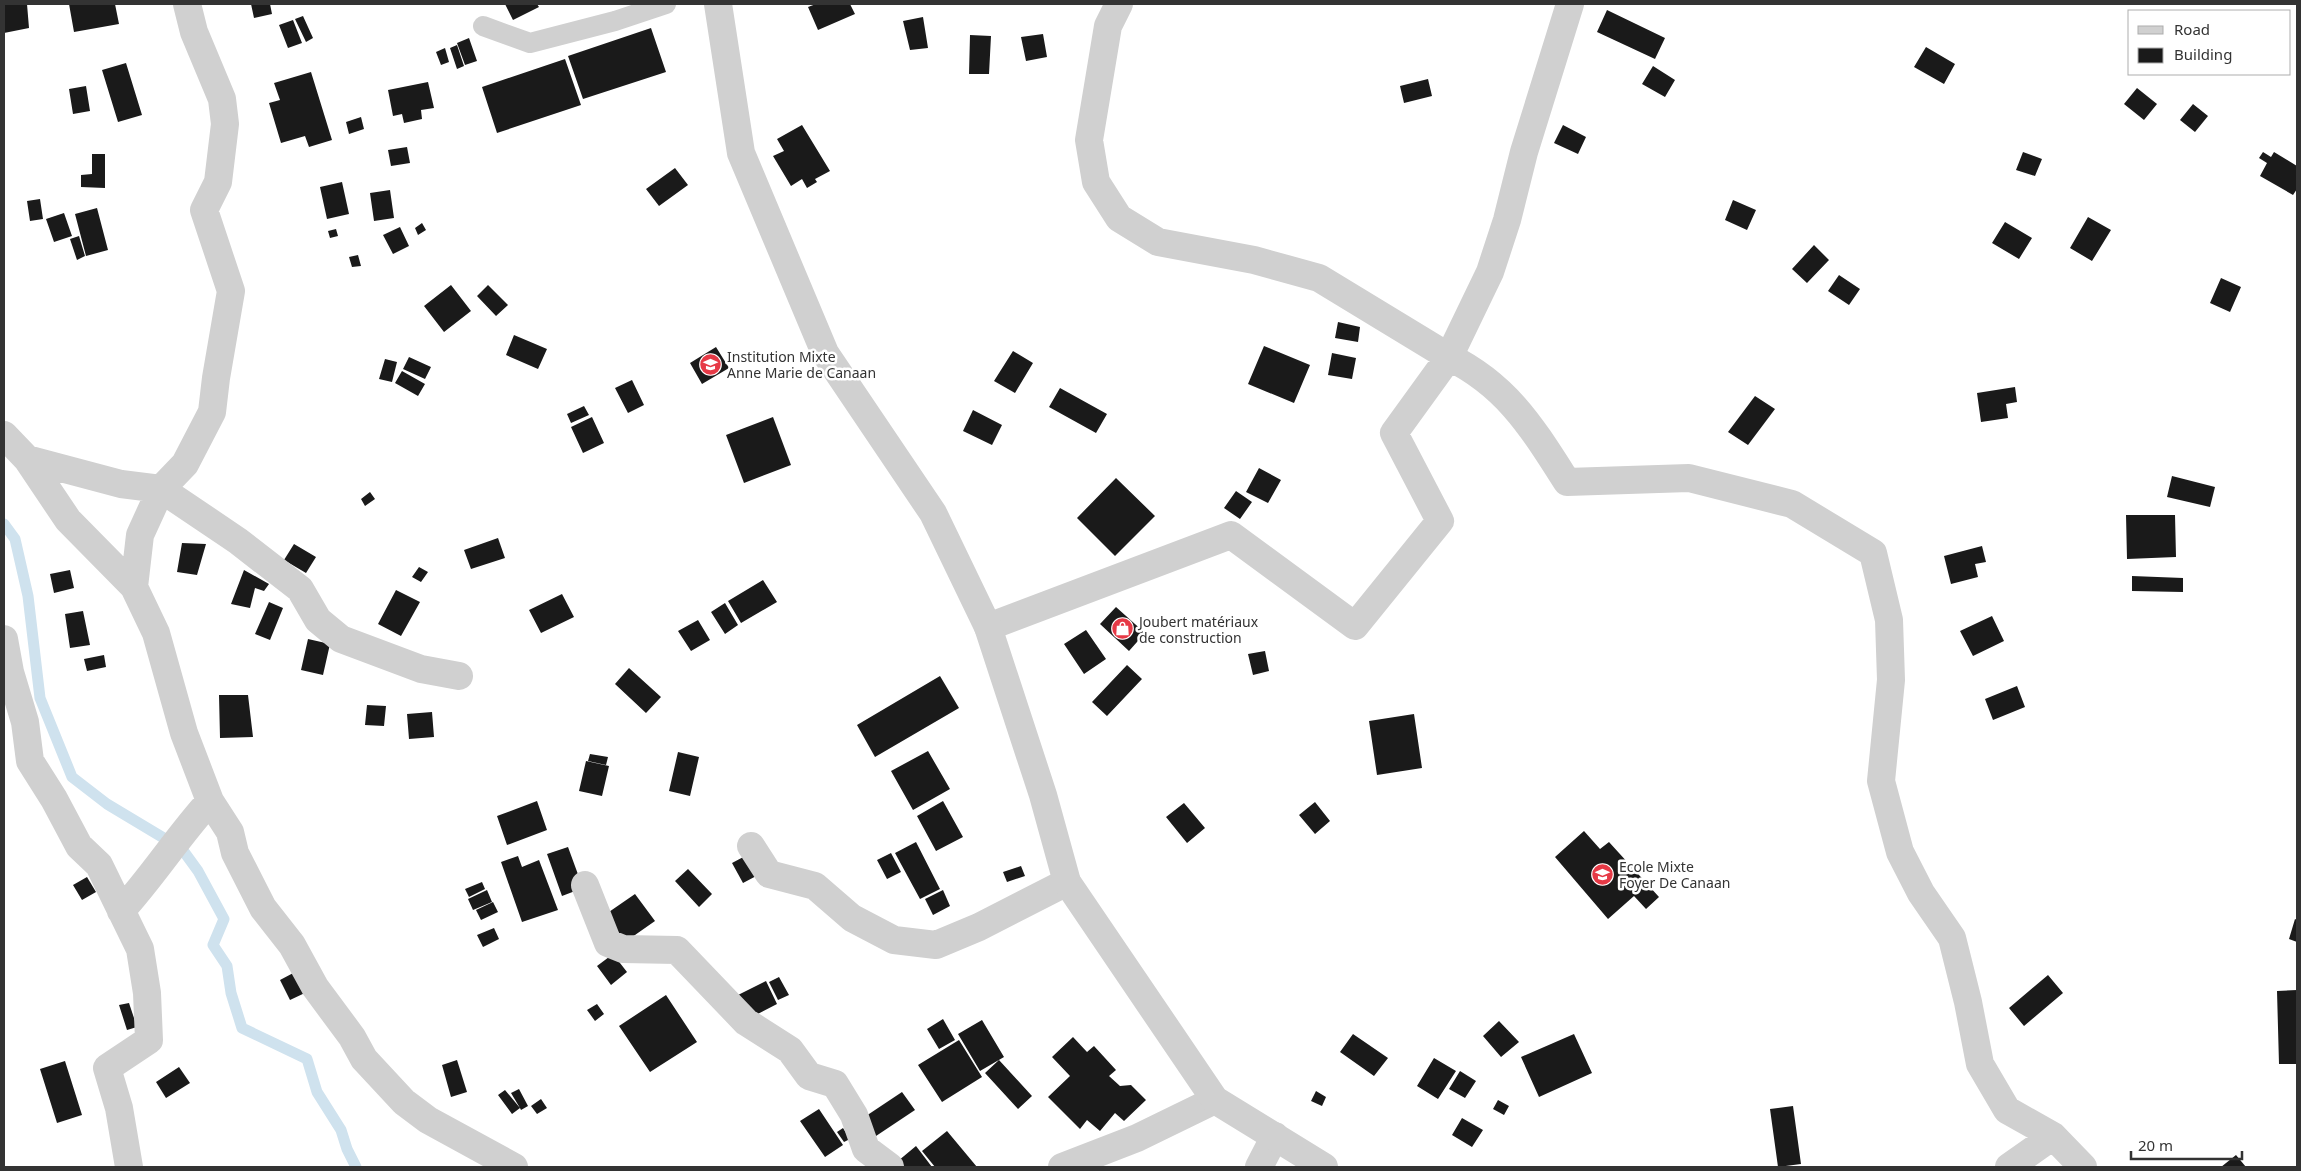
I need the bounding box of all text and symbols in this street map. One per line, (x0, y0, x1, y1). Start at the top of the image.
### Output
legend (2128, 10, 2291, 75)
text: Road (2174, 19, 2210, 39)
text: Building (2174, 44, 2232, 64)
place label: Institution Mixte Anne Marie de Canaan (727, 347, 876, 382)
school or university icon: Institution Mixte Anne Marie de Canaan (699, 352, 723, 376)
place label: Joubert matériaux de construction (1137, 612, 1259, 647)
shop icon: Joubert matériaux de construction (1111, 617, 1135, 641)
place label: Ecole Mixte Foyer De Canaan (1619, 857, 1730, 892)
school or university icon: Ecole Mixte Foyer De Canaan (1591, 862, 1615, 886)
scale bar (2131, 1128, 2242, 1160)
text: 20 m (2138, 1135, 2173, 1155)

